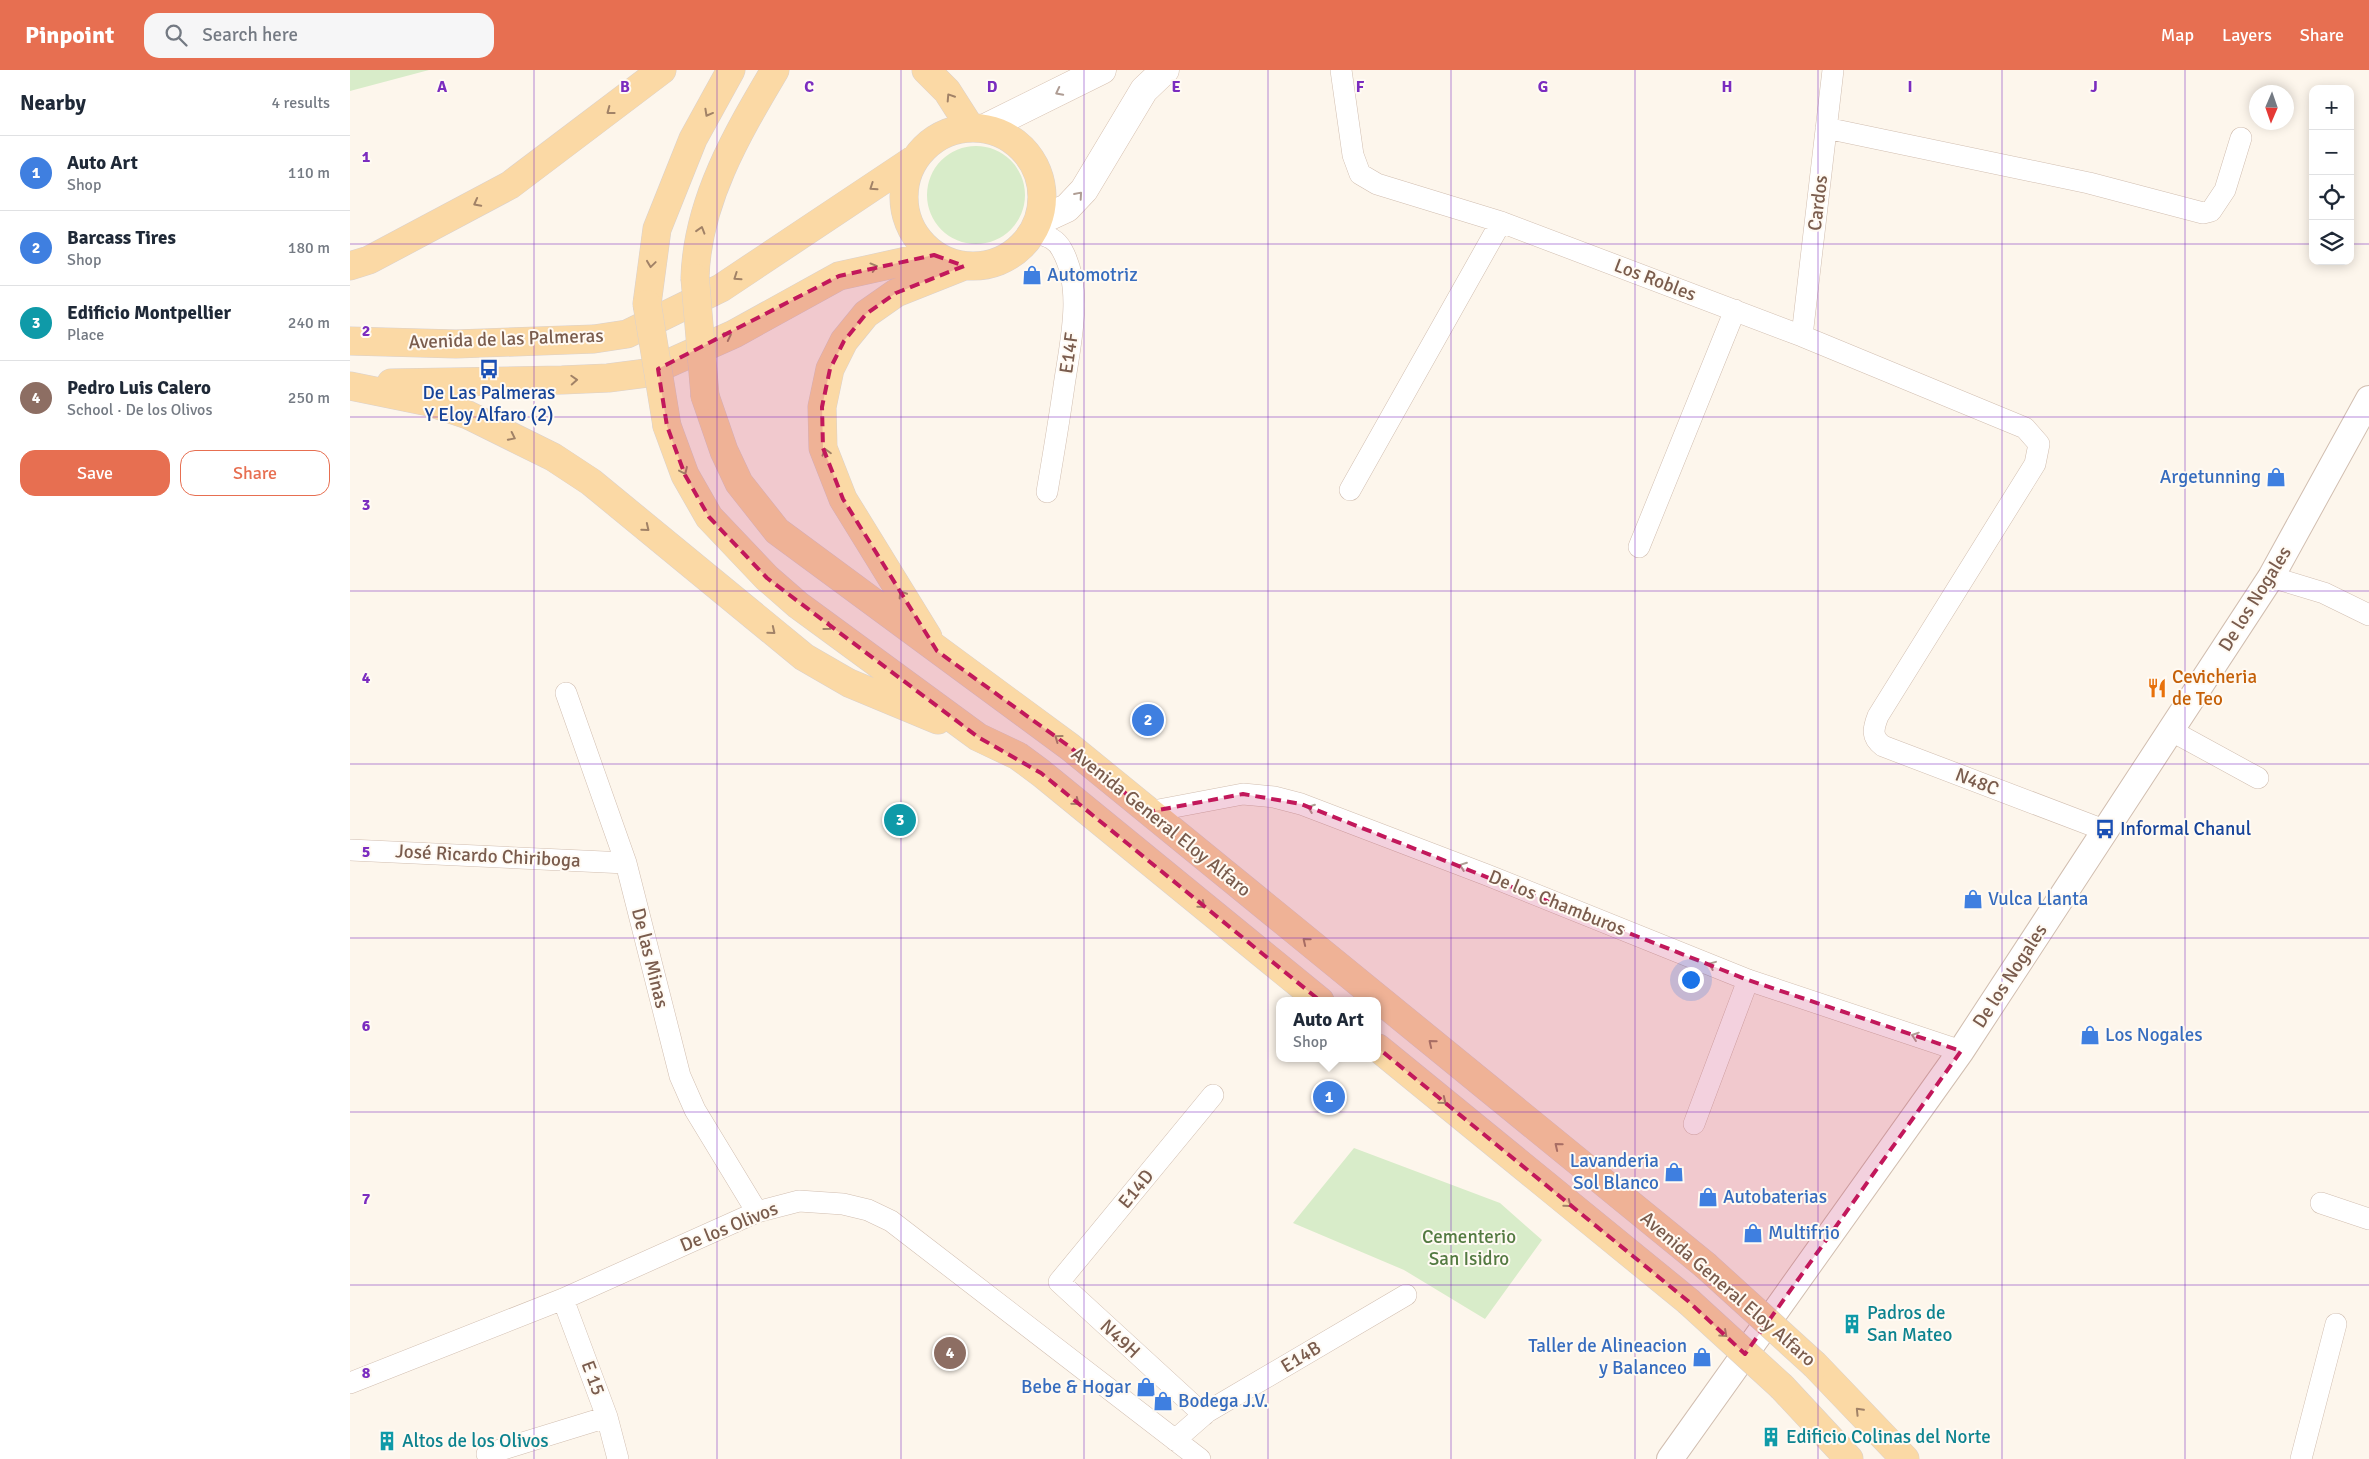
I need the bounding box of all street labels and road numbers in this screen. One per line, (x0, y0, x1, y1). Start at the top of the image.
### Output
street label: Cardos (1803, 174, 1833, 232)
street label: Los Robles (1611, 253, 1699, 307)
street label: Avenida de las Palmeras (408, 324, 604, 354)
street label: E14F (1054, 331, 1084, 375)
street label: De los Nogales (2213, 542, 2297, 656)
street label: Avenida General Eloy Alfaro (1066, 742, 1256, 902)
street label: N48C (1952, 763, 2002, 801)
street label: José Ricardo Chiriboga (395, 839, 581, 873)
street label: De los Chamburos (1485, 865, 1629, 941)
street label: De las Minas (626, 905, 674, 1011)
street label: De los Nogales (1967, 919, 2053, 1033)
street label: E14D (1113, 1165, 1159, 1213)
street label: De los Olivos (677, 1197, 781, 1257)
street label: Avenida General Eloy Alfaro (1635, 1206, 1821, 1372)
street label: N49H (1095, 1314, 1145, 1364)
street label: E14B (1276, 1336, 1326, 1378)
street label: E 15 (576, 1357, 610, 1399)

